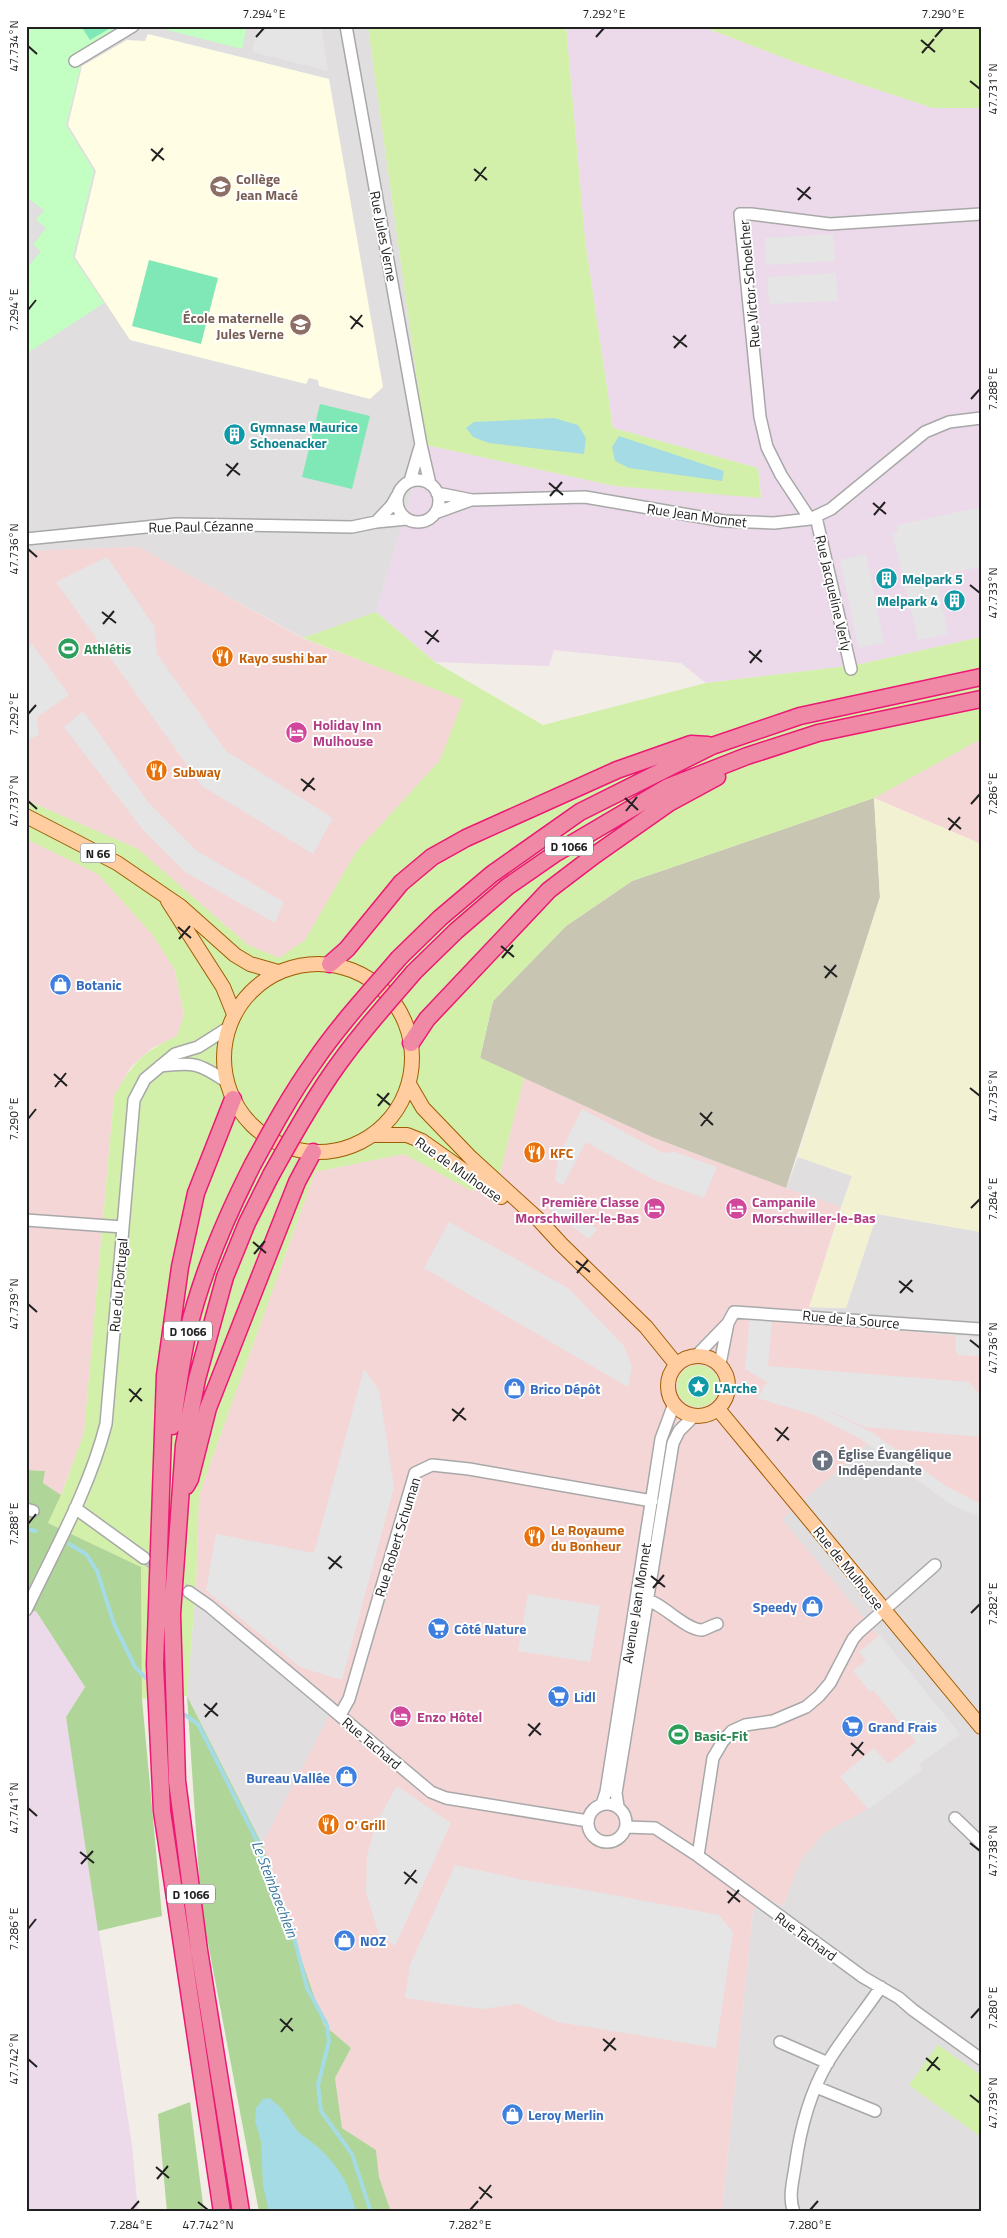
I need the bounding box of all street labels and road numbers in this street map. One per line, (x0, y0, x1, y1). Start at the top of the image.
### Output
street label: Rue Jules Verne (365, 189, 403, 283)
street label: Rue Victor Schoelcher (733, 219, 765, 349)
street label: Rue Jean Monnet (646, 498, 748, 532)
street label: Rue Paul Cézanne (148, 515, 254, 537)
street label: Rue Jacqueline Verly (810, 533, 858, 653)
road number: D 1066 (545, 836, 593, 856)
road number: N 66 (80, 844, 116, 862)
street label: Rue de Mulhouse (411, 1131, 507, 1207)
street label: Rue du Portugal (103, 1237, 133, 1333)
street label: Rue de la Source (802, 1304, 900, 1334)
road number: D 1066 (164, 1322, 212, 1340)
street label: Rue Robert Schuman (369, 1475, 425, 1599)
street label: Rue de Mulhouse (809, 1522, 889, 1614)
street label: Avenue Jean Monnet (616, 1541, 656, 1665)
street label: Rue Tachard (338, 1712, 406, 1774)
road number: D 1066 (167, 1885, 215, 1904)
street label: Rue Tachard (771, 1906, 841, 1966)

